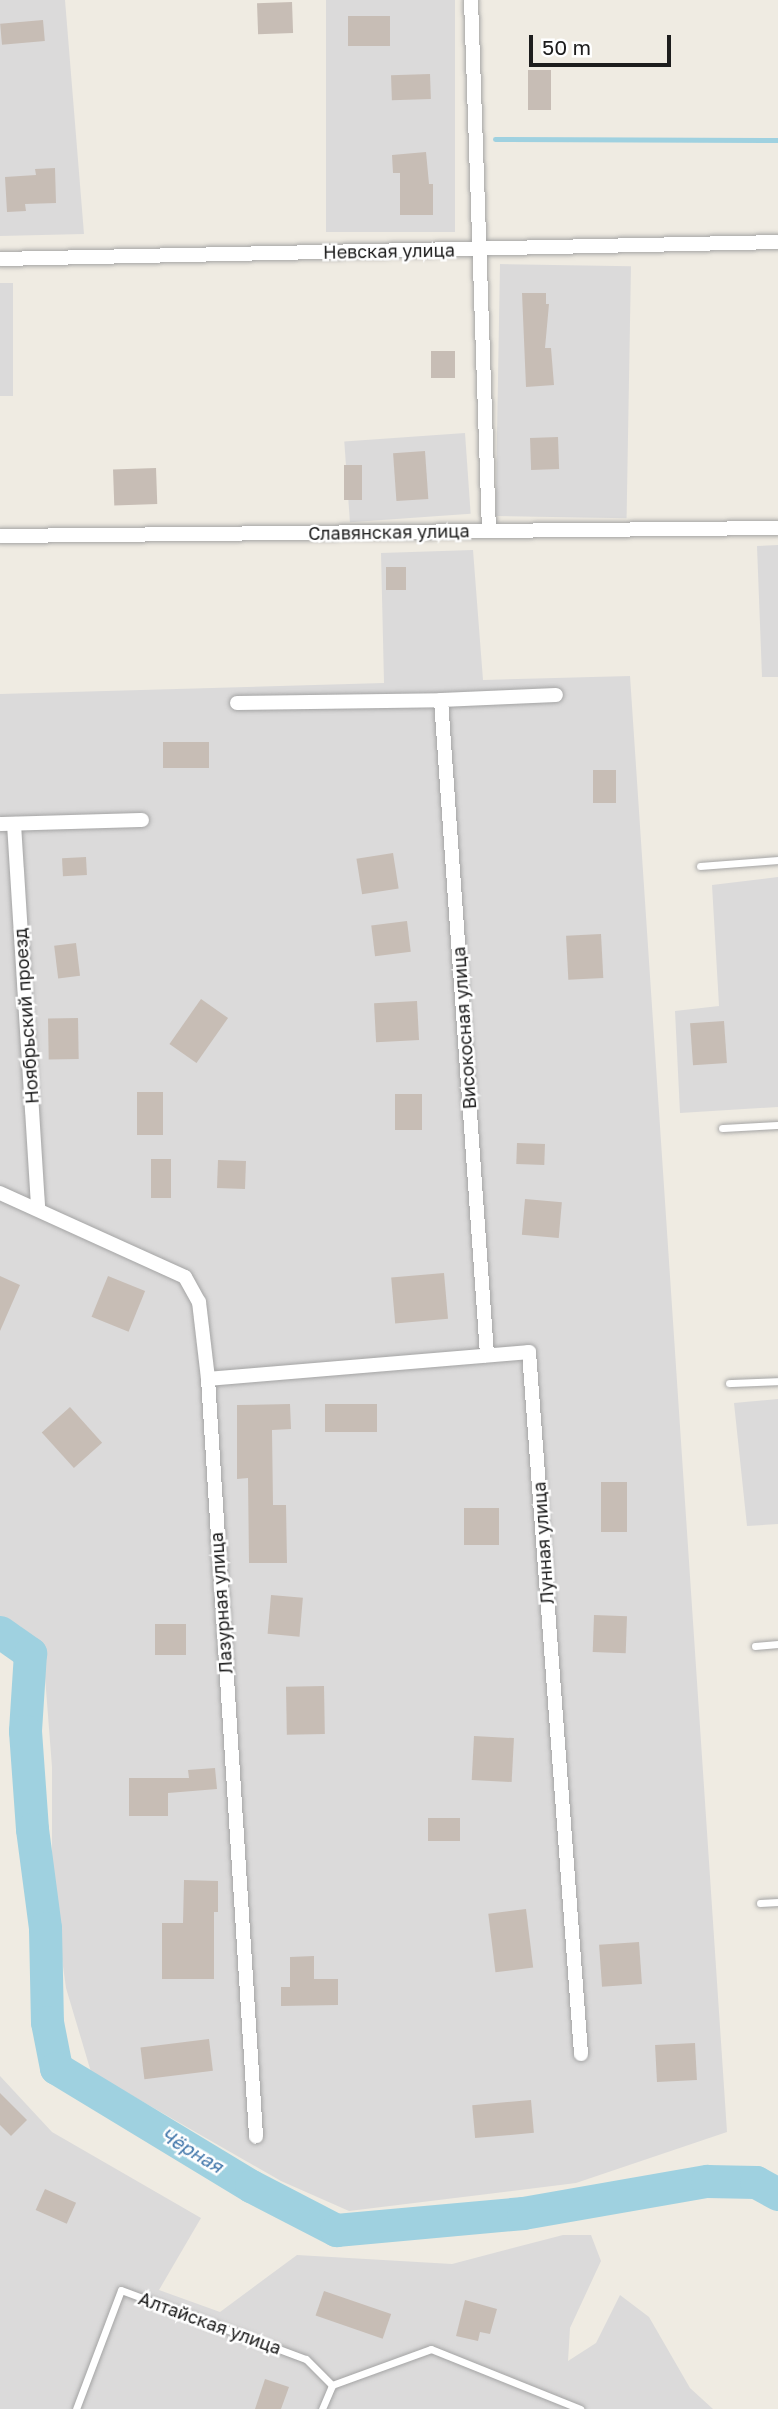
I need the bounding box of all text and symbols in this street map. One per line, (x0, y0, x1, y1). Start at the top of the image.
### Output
scale bar (533, 21, 675, 65)
text: 50 m (542, 34, 591, 60)
street label: Невская улица (323, 239, 455, 263)
street label: Славянская улица (308, 520, 470, 544)
street label: Ноябрьский проезд (9, 927, 43, 1105)
street label: Високосная улица (448, 946, 480, 1110)
street label: Лунная улица (528, 1481, 558, 1605)
street label: Лазурная улица (205, 1531, 237, 1675)
water label: Чёрная (157, 2123, 227, 2177)
street label: Алтайская улица (136, 2287, 284, 2359)

